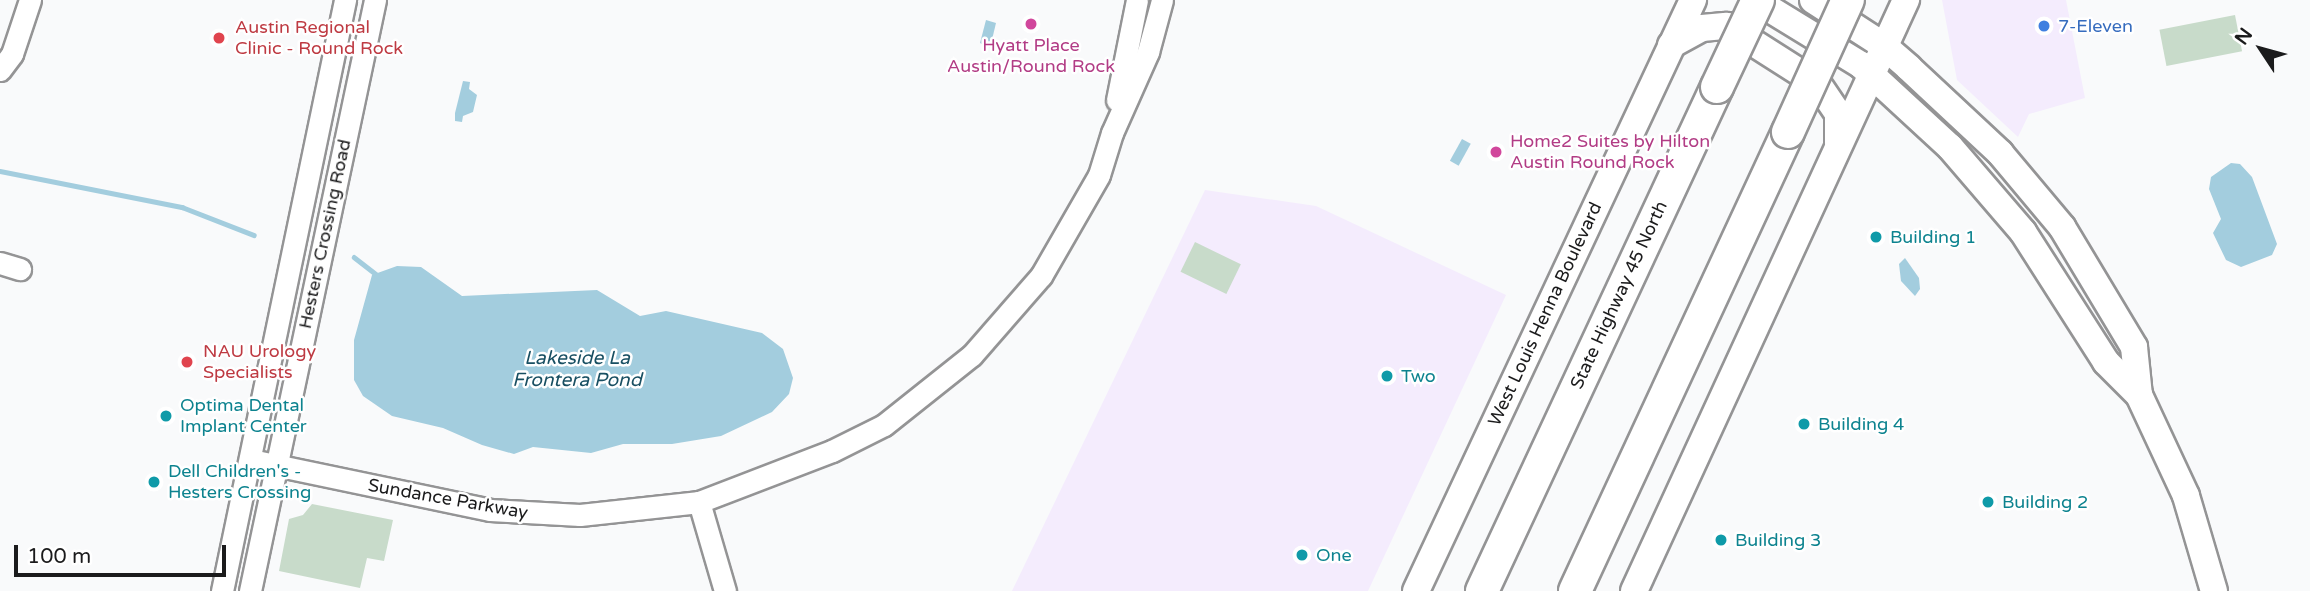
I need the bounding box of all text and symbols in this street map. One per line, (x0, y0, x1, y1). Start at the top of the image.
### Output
north arrow (2226, 14, 2296, 84)
place label: 7-Eleven (2058, 15, 2133, 37)
marker: Hyatt Place Austin/Round Rock (1023, 16, 1039, 32)
place label: Austin Regional Clinic - Round Rock (235, 17, 403, 60)
marker: 7-Eleven (2036, 18, 2052, 34)
text: N (2231, 24, 2257, 49)
marker: Austin Regional Clinic - Round Rock (209, 28, 229, 48)
place label: Hyatt Place Austin/Round Rock (947, 35, 1115, 78)
place label: Home2 Suites by Hilton Austin Round Rock (1510, 131, 1710, 174)
street label: Hesters Crossing Road (294, 137, 356, 331)
marker: Home2 Suites by Hilton Austin Round Rock (1488, 144, 1504, 160)
street label: State Highway 45 North (1566, 198, 1672, 392)
street label: West Louis Henna Boulevard (1484, 199, 1606, 429)
place label: Building 1 (1890, 226, 1976, 248)
marker: Building 1 (1868, 229, 1884, 245)
place label: NAU Urology Specialists (203, 341, 316, 384)
water label: Lakeside La Frontera Pond (512, 348, 642, 392)
marker: NAU Urology Specialists (177, 352, 197, 372)
place label: Two (1401, 365, 1436, 387)
marker: Two (1379, 368, 1395, 384)
place label: Optima Dental Implant Center (180, 395, 307, 438)
marker: Optima Dental Implant Center (158, 408, 174, 424)
place label: Building 4 (1818, 413, 1904, 435)
marker: Building 4 (1796, 416, 1812, 432)
place label: Dell Children's - Hesters Crossing (168, 461, 311, 504)
marker: Dell Children's - Hesters Crossing (146, 474, 162, 490)
street label: Sundance Parkway (366, 474, 530, 524)
place label: Building 2 (2002, 491, 2088, 513)
marker: Building 2 (1980, 494, 1996, 510)
place label: Building 3 (1735, 529, 1821, 551)
scale bar (18, 532, 229, 576)
marker: Building 3 (1713, 532, 1729, 548)
text: 100 m (27, 544, 91, 569)
place label: One (1316, 544, 1352, 566)
marker: One (1294, 547, 1310, 563)

